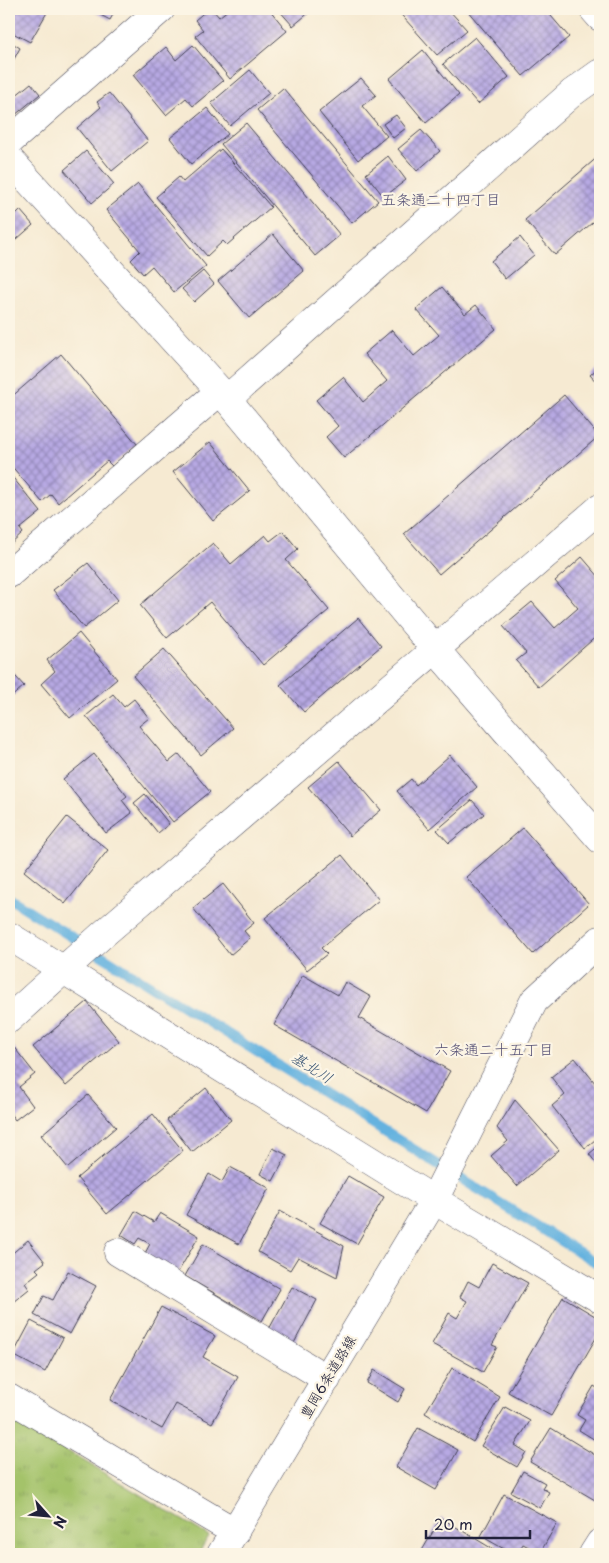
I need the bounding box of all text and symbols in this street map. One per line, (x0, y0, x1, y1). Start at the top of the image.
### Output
district label: 五条通二十四丁目 (381, 187, 501, 210)
district label: 六条通二十五丁目 (434, 1037, 554, 1060)
water label: 基北川 (288, 1045, 338, 1088)
street label: 豊岡6条道路線 (294, 1331, 361, 1422)
north arrow (22, 1490, 72, 1540)
scale bar (426, 1508, 530, 1540)
text: N (48, 1512, 72, 1532)
text: 20 m (434, 1512, 473, 1535)

